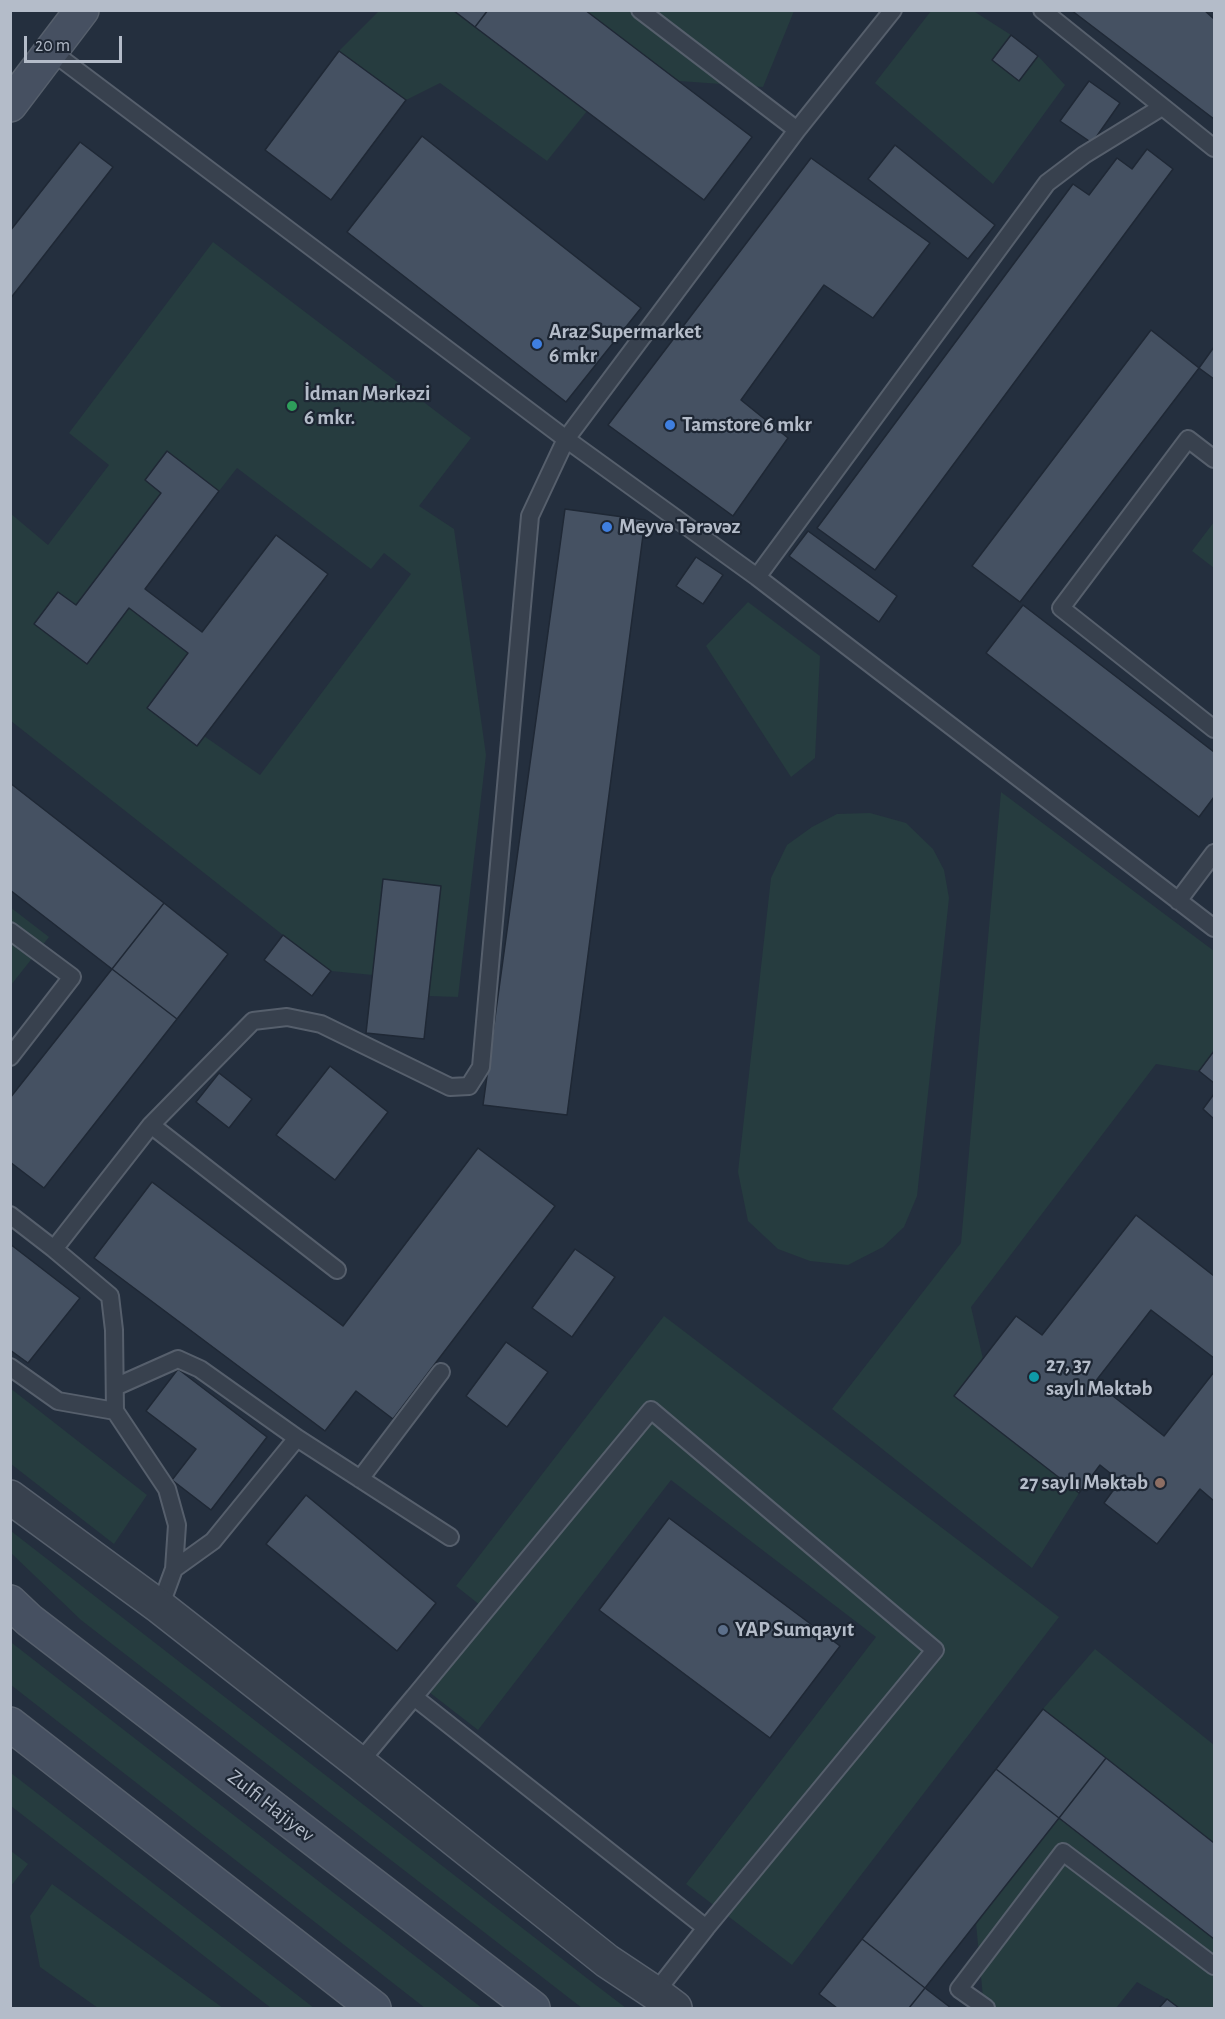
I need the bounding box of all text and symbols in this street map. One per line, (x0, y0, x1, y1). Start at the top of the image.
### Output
scale bar (27, 24, 124, 62)
text: 20 m (35, 37, 70, 55)
place label: Araz Supermarket 6 mkr (549, 319, 701, 369)
marker: Araz Supermarket 6 mkr (530, 337, 544, 351)
place label: İdman Mәrkәzi 6 mkr. (304, 381, 430, 431)
marker: İdman Mәrkәzi 6 mkr. (285, 399, 299, 413)
place label: Tamstore 6 mkr (682, 412, 812, 438)
marker: Tamstore 6 mkr (663, 418, 677, 432)
place label: Meyvə Tərəvəz (619, 514, 740, 540)
marker: Meyvə Tərəvəz (600, 520, 614, 534)
place label: 27, 37 saylı Məktəb (1046, 1352, 1152, 1402)
marker: 27, 37 saylı Məktəb (1027, 1370, 1041, 1384)
place label: 27 saylı Məktəb (1019, 1470, 1148, 1496)
marker: 27 saylı Məktəb (1153, 1476, 1167, 1490)
place label: YAP Sumqayıt (735, 1617, 854, 1643)
marker: YAP Sumqayıt (716, 1623, 730, 1637)
street label: Zulfi Hajiyev (223, 1764, 319, 1848)

